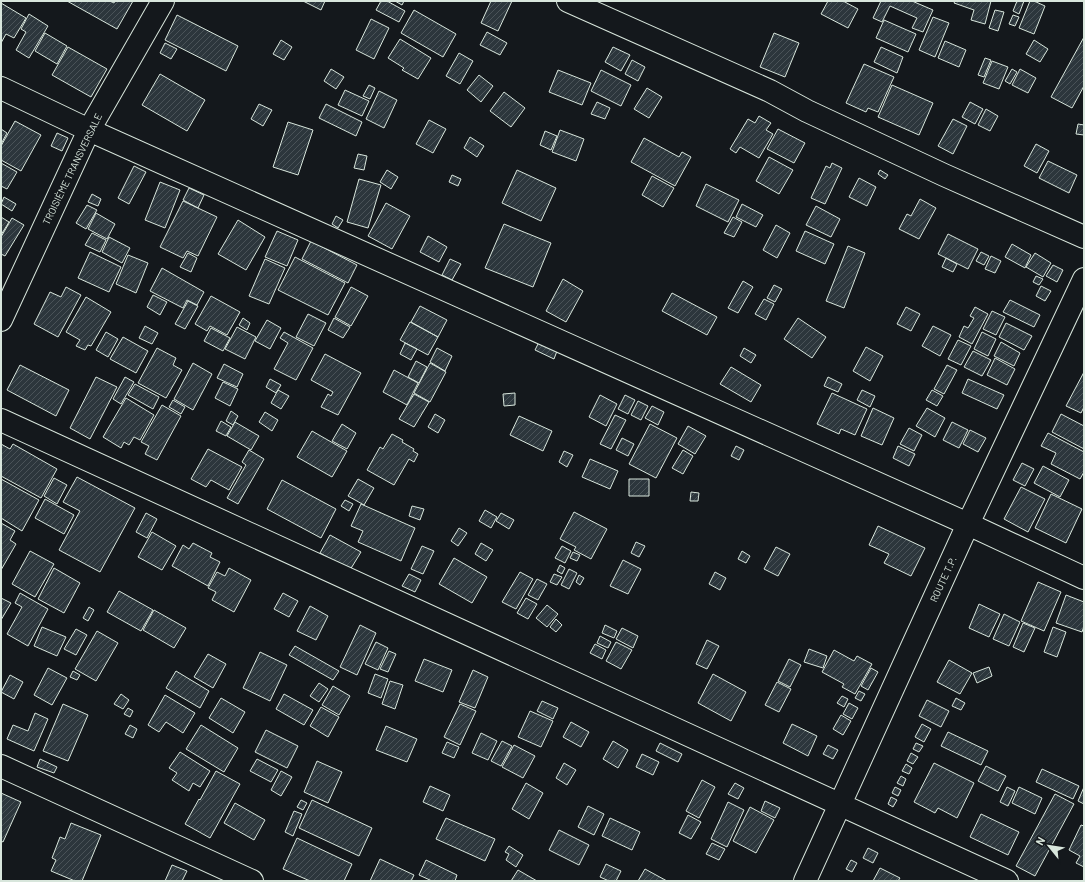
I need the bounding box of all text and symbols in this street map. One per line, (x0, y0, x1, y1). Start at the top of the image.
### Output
street label: TROISIÈME TRANSVERSALE (40, 111, 104, 227)
street label: ROUTE T.P. (927, 554, 959, 604)
north arrow (1029, 826, 1069, 866)
text: N (1032, 834, 1047, 847)

